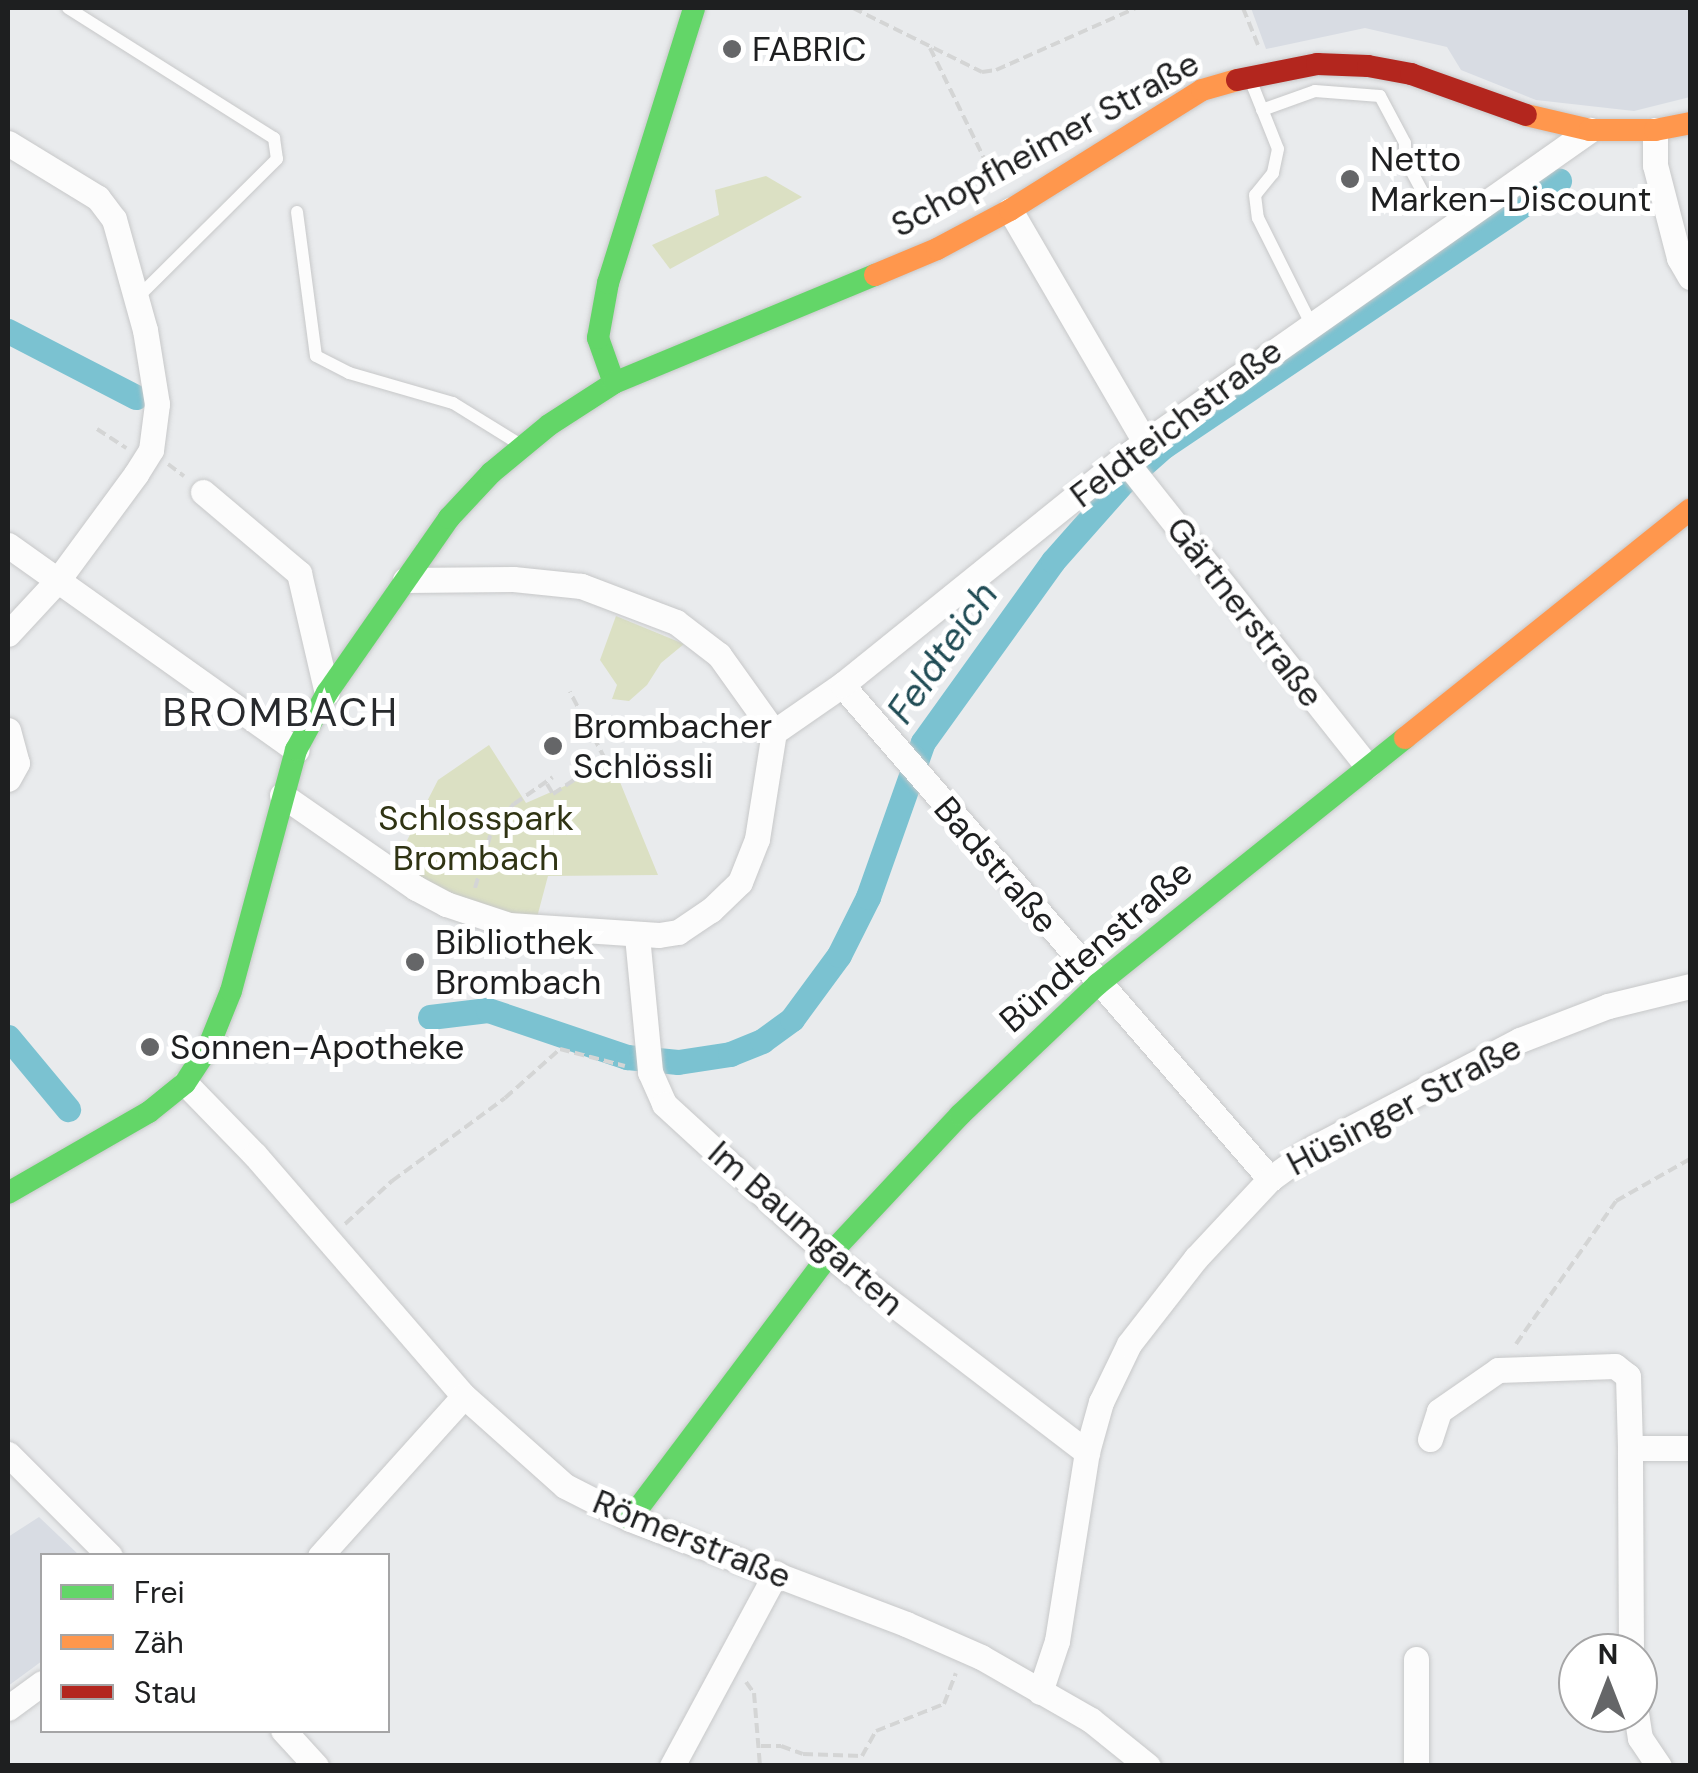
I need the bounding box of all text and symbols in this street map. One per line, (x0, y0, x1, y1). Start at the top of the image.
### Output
place label: FABRIC (752, 28, 867, 70)
marker: FABRIC (721, 38, 743, 60)
street label: Schopfheimer Straße (884, 42, 1206, 246)
place label: Netto Marken-Discount (1370, 138, 1651, 220)
marker: Netto Marken-Discount (1339, 168, 1361, 190)
street label: Feldteichstraße (1062, 330, 1290, 516)
street label: Gärtnerstraße (1158, 508, 1332, 716)
water label: Feldteich (878, 574, 1008, 732)
district label: BROMBACH (163, 688, 399, 736)
place label: Brombacher Schlössli (573, 705, 772, 787)
marker: Brombacher Schlössli (542, 735, 564, 757)
street label: Badstraße (925, 788, 1067, 942)
park label: Schlosspark Brombach (378, 797, 574, 879)
street label: Bündtenstraße (991, 851, 1201, 1041)
place label: Bibliothek Brombach (435, 921, 601, 1003)
marker: Bibliothek Brombach (404, 951, 426, 973)
place label: Sonnen-Apotheke (170, 1026, 464, 1068)
street label: Hüsinger Straße (1280, 1026, 1528, 1184)
marker: Sonnen-Apotheke (139, 1036, 161, 1058)
street label: Im Baumgarten (700, 1132, 912, 1324)
street label: Römerstraße (587, 1480, 797, 1598)
legend (40, 1553, 390, 1733)
text: Frei (134, 1573, 185, 1612)
text: Zäh (134, 1623, 184, 1662)
north arrow (1558, 1633, 1658, 1733)
text: N (1598, 1636, 1618, 1673)
text: Stau (134, 1673, 197, 1712)

